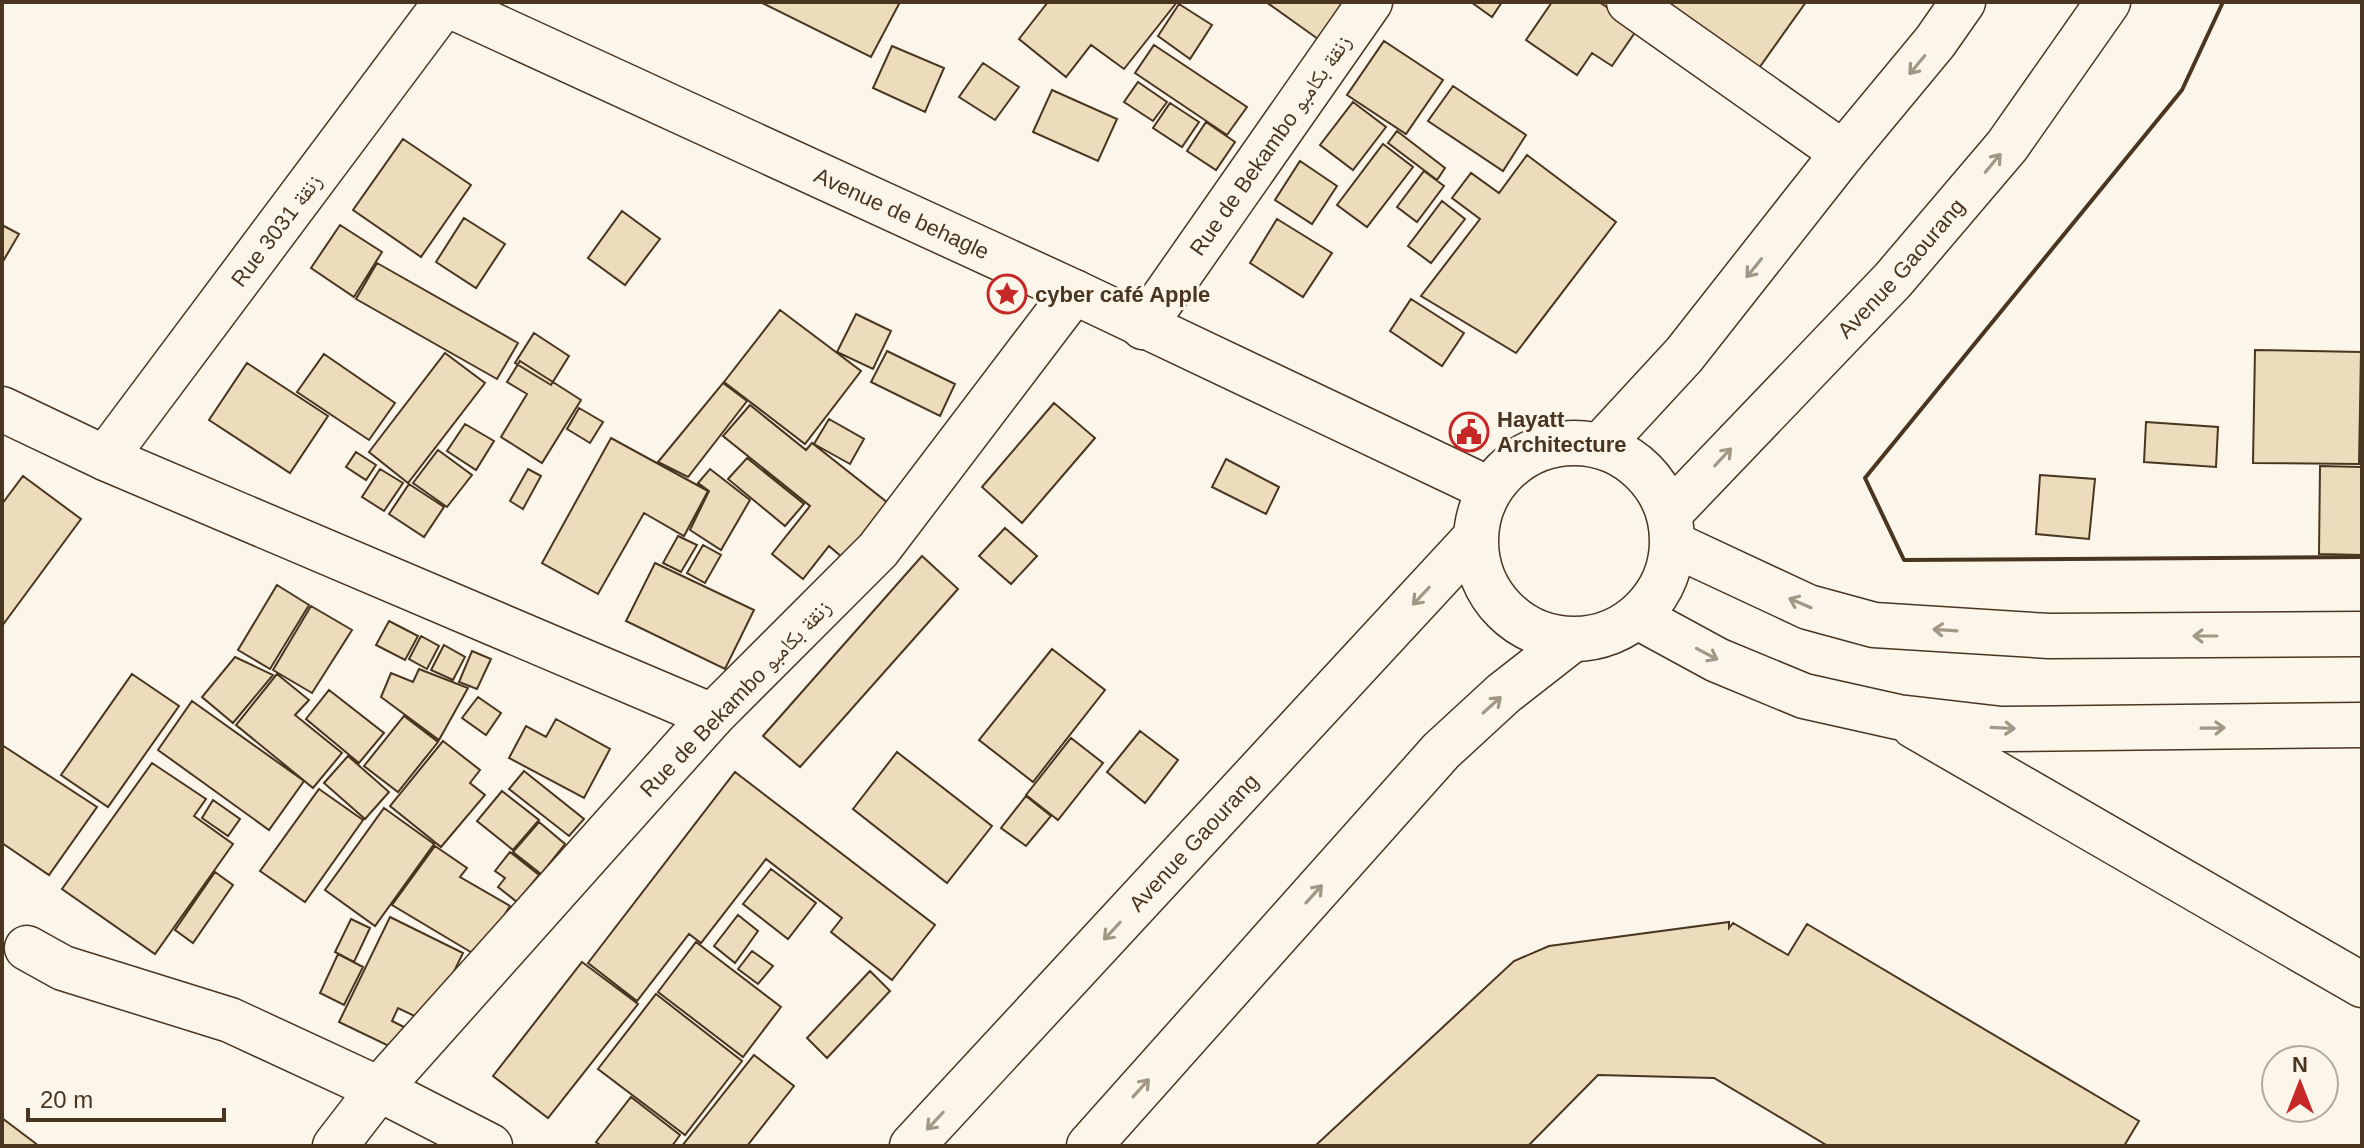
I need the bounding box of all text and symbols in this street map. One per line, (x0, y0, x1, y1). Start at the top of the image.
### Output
street label: Rue de Bekambo زنقة بكامبو (1185, 30, 1356, 260)
one-way arrow (1908, 54, 1926, 74)
one-way arrow (1984, 153, 2002, 174)
street label: Avenue de behagle (810, 163, 993, 264)
street label: Rue 3031 زنقة (226, 169, 327, 292)
street label: Avenue Gaourang (1832, 194, 1970, 343)
one-way arrow (1745, 257, 1763, 277)
place icon: cyber café Apple (986, 273, 1028, 315)
place label: cyber café Apple (1035, 282, 1210, 307)
place label: Hayatt Architecture (1497, 407, 1627, 457)
public building icon: Hayatt Architecture (1448, 411, 1490, 453)
one-way arrow (1713, 448, 1731, 468)
one-way arrow (1412, 586, 1431, 606)
one-way arrow (1788, 594, 1813, 609)
street label: Rue de Bekambo زنقة بكامبو (635, 595, 836, 802)
one-way arrow (1932, 622, 1959, 637)
one-way arrow (2192, 628, 2219, 644)
one-way arrow (1694, 647, 1718, 662)
one-way arrow (1481, 696, 1501, 714)
one-way arrow (2199, 720, 2226, 735)
one-way arrow (1989, 721, 2016, 736)
street label: Avenue Gaourang (1124, 769, 1263, 916)
one-way arrow (1304, 884, 1322, 904)
one-way arrow (1103, 920, 1121, 940)
north arrow (2260, 1044, 2340, 1124)
text: N (2292, 1052, 2308, 1077)
scale bar (28, 1072, 224, 1122)
one-way arrow (1131, 1078, 1149, 1098)
text: 20 m (40, 1086, 93, 1113)
one-way arrow (926, 1111, 944, 1131)

